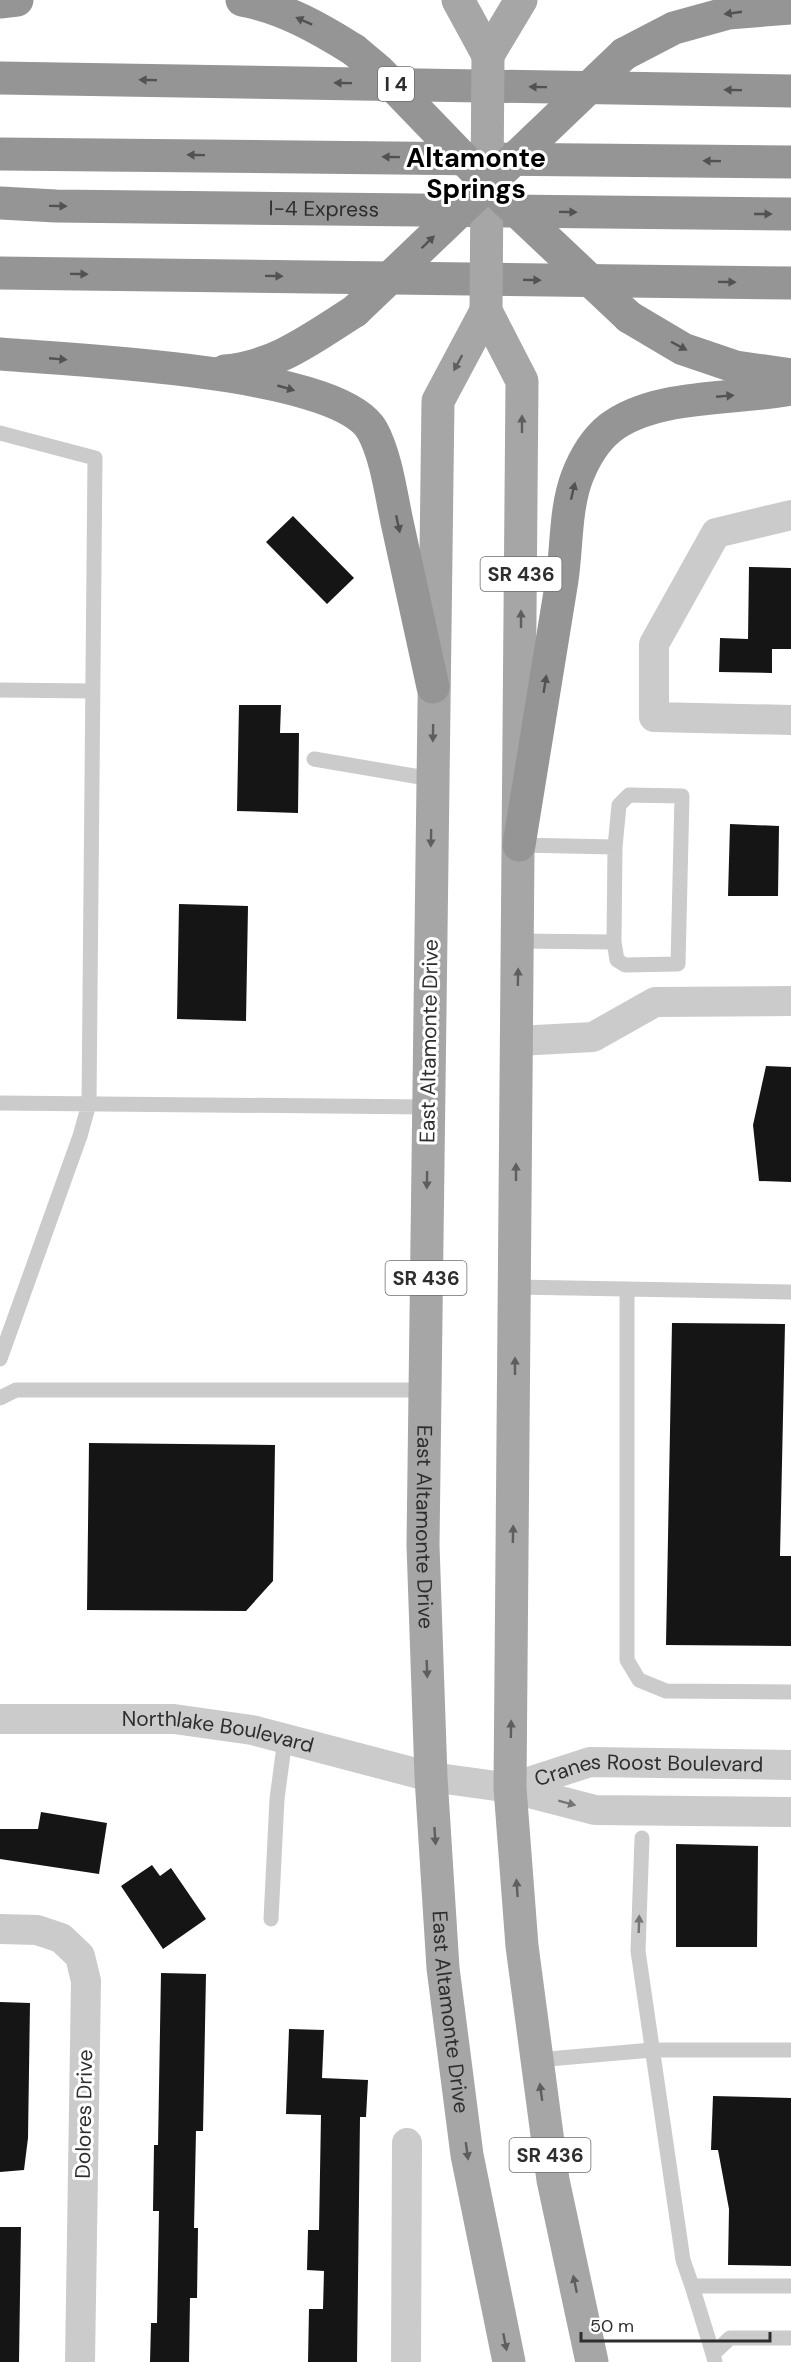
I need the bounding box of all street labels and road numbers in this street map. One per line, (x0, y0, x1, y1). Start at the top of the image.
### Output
road number: I 4 (378, 67, 414, 101)
street label: I-4 Express (269, 194, 379, 224)
road number: SR 436 (480, 557, 562, 591)
street label: East Altamonte Drive (413, 939, 445, 1143)
road number: SR 436 (386, 1261, 466, 1295)
street label: East Altamonte Drive (409, 1425, 440, 1629)
street label: Northlake Boulevard (122, 1705, 317, 1760)
street label: Cranes Roost Boulevard (531, 1748, 764, 1793)
street label: East Altamonte Drive (425, 1910, 476, 2115)
street label: Dolores Drive (69, 2049, 99, 2179)
road number: SR 436 (510, 2138, 590, 2172)

